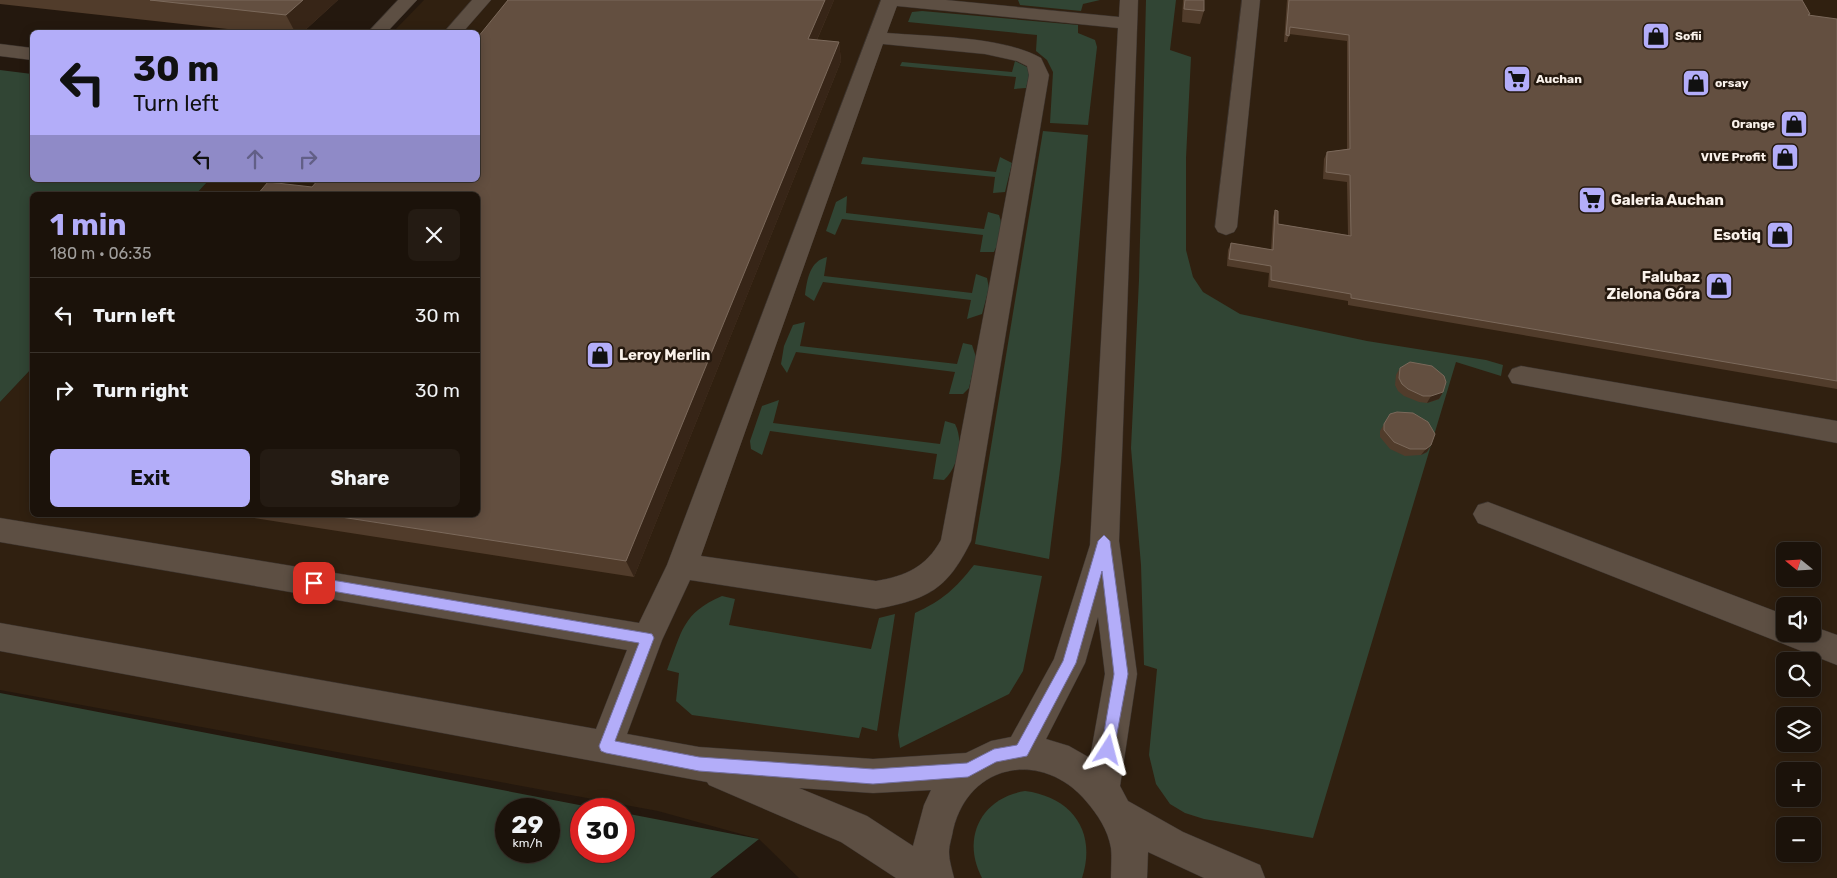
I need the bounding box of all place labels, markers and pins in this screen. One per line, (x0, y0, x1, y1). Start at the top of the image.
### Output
shop icon: Sofii (1641, 21, 1671, 51)
place label: Sofii (1675, 29, 1702, 43)
supermarket icon: Auchan (1502, 64, 1532, 94)
shop icon: orsay (1681, 68, 1711, 98)
place label: Auchan (1536, 72, 1582, 86)
place label: orsay (1715, 76, 1748, 90)
shop icon: Orange (1779, 109, 1809, 139)
place label: Orange (1732, 117, 1775, 131)
shop icon: VIVE Profit (1770, 142, 1800, 172)
place label: VIVE Profit (1701, 150, 1766, 164)
supermarket icon: Galeria Auchan (1577, 185, 1607, 215)
place label: Galeria Auchan (1611, 191, 1724, 209)
shop icon: Esotiq (1765, 220, 1795, 250)
place label: Esotiq (1713, 226, 1761, 244)
place label: Falubaz Zielona Góra (1606, 268, 1700, 303)
shop icon: Falubaz Zielona Góra (1704, 271, 1734, 301)
shop icon: Leroy Merlin (585, 340, 615, 370)
place label: Leroy Merlin (619, 346, 711, 364)
pin (293, 562, 335, 604)

